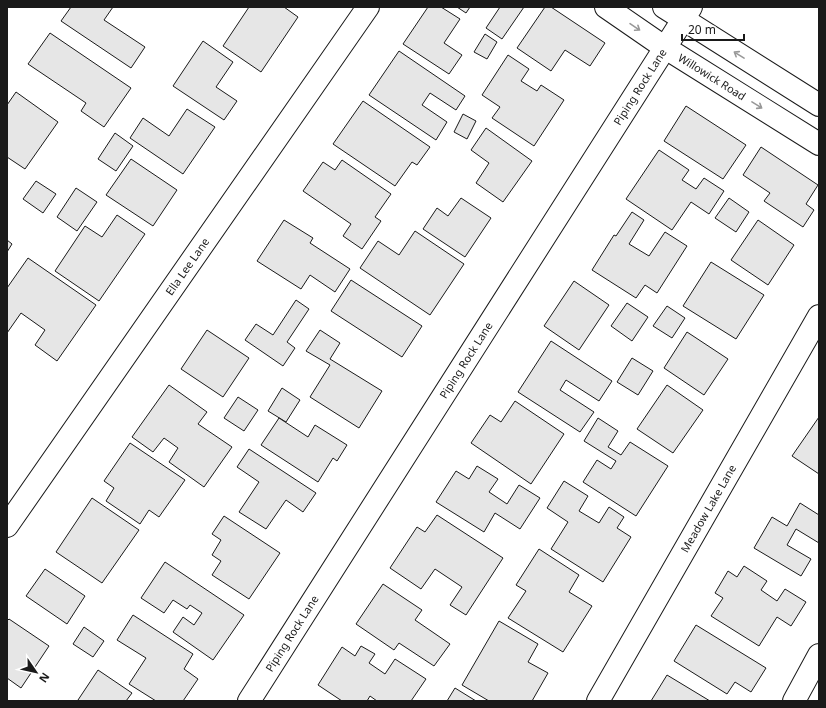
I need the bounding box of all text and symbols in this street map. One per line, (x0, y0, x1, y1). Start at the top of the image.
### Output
scale bar (682, 16, 744, 42)
text: 20 m (688, 21, 716, 38)
one-way arrow (629, 23, 640, 31)
street label: Piping Rock Lane (610, 46, 670, 128)
street label: Willowick Road (676, 50, 749, 103)
one-way arrow (734, 51, 745, 59)
one-way arrow (751, 101, 762, 109)
street label: Ella Lee Lane (162, 235, 212, 298)
street label: Piping Rock Lane (436, 319, 496, 401)
street label: Meadow Lake Lane (677, 462, 739, 555)
street label: Piping Rock Lane (262, 592, 322, 674)
north arrow (16, 652, 56, 692)
text: N (36, 670, 53, 686)

